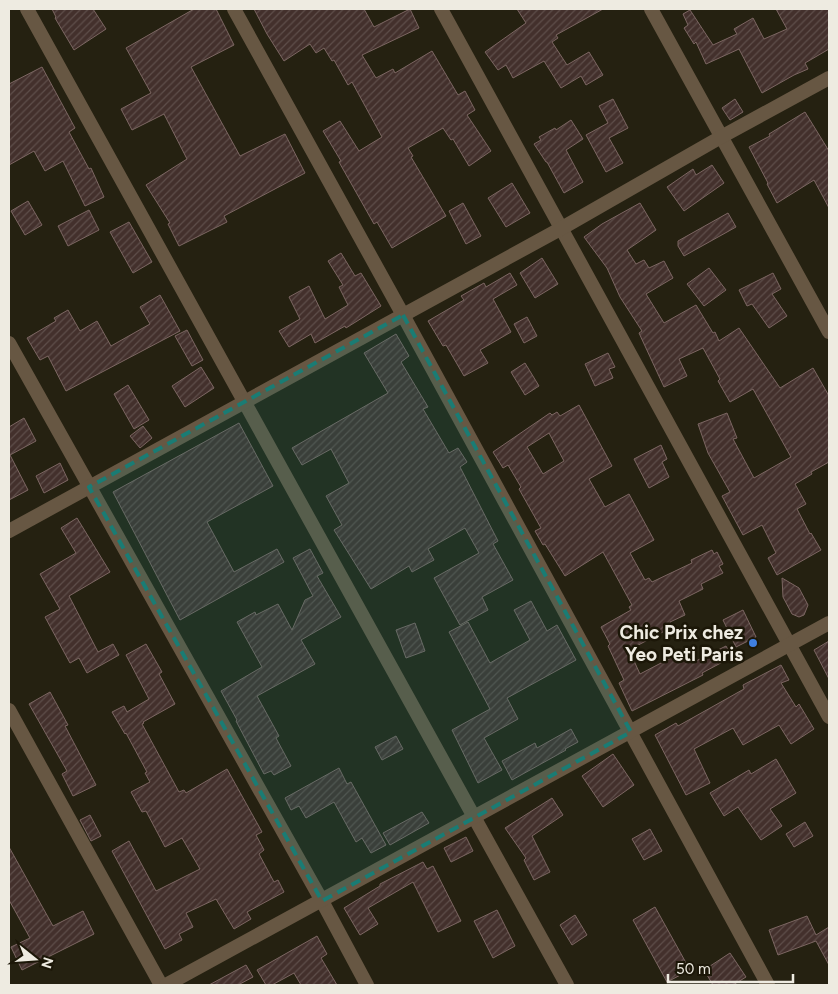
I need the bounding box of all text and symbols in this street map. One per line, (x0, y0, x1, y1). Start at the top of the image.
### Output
place label: Chic Prix chez Yeo Peti Paris (619, 621, 743, 666)
marker: Chic Prix chez Yeo Peti Paris (747, 637, 759, 649)
north arrow (10, 934, 60, 984)
scale bar (668, 952, 793, 984)
text: N (37, 955, 57, 970)
text: 50 m (676, 960, 711, 978)

